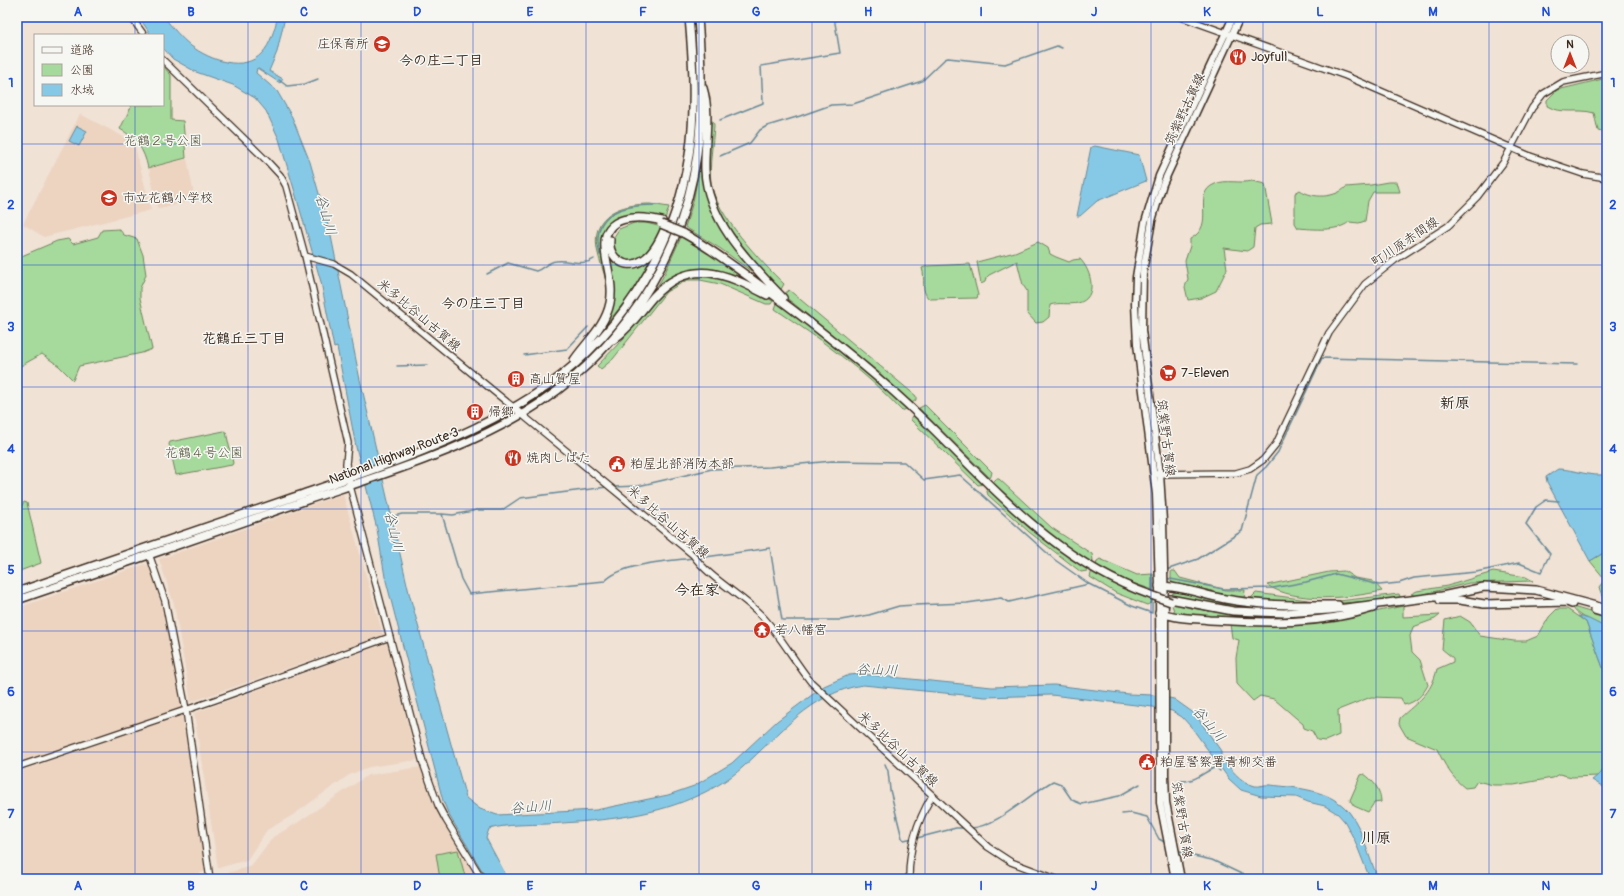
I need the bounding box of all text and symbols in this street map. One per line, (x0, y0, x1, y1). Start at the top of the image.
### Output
text: A (74, 4, 83, 20)
text: B (187, 4, 195, 20)
text: C (300, 4, 308, 20)
text: D (413, 4, 421, 20)
text: E (527, 4, 534, 20)
text: F (639, 4, 647, 20)
text: G (752, 4, 761, 20)
text: H (864, 4, 872, 20)
text: I (979, 4, 983, 20)
text: J (1091, 4, 1097, 20)
text: K (1203, 4, 1211, 20)
text: L (1316, 4, 1324, 20)
text: M (1428, 4, 1438, 20)
text: N (1542, 4, 1551, 20)
legend (34, 34, 164, 106)
school or university icon: 庄保育所 (372, 34, 392, 54)
north arrow (1550, 34, 1590, 74)
place label: 庄保育所 (317, 36, 369, 52)
text: N (1566, 38, 1574, 51)
text: 道路 (70, 43, 94, 58)
restaurant icon: Joyfull (1228, 47, 1248, 67)
place label: Joyfull (1251, 49, 1287, 65)
district label: 今の庄二丁目 (399, 52, 483, 69)
text: 公園 (70, 63, 94, 78)
street label: 筑紫野古賀線 (1161, 69, 1209, 148)
text: 1 (8, 75, 14, 91)
text: 1 (1610, 75, 1616, 91)
text: 水域 (70, 83, 94, 98)
park label: 花鶴２号公園 (124, 133, 202, 149)
school or university icon: 市立花鶴小学校 (99, 188, 119, 208)
place label: 市立花鶴小学校 (122, 190, 213, 206)
water label: 谷山川 (312, 192, 340, 238)
text: 2 (7, 197, 15, 213)
text: 2 (1609, 197, 1617, 213)
street label: 町川原赤間線 (1368, 213, 1443, 270)
street label: 米多比谷山古賀線 (374, 275, 465, 355)
district label: 今の庄三丁目 (441, 295, 525, 312)
text: 3 (7, 319, 15, 335)
text: 3 (1609, 319, 1617, 335)
district label: 花鶴丘三丁目 (202, 330, 286, 347)
supermarket icon: 7-Eleven (1158, 363, 1178, 383)
place label: 7-Eleven (1181, 365, 1229, 381)
building icon: 高山質屋 (506, 369, 526, 389)
place label: 高山質屋 (529, 371, 581, 387)
district label: 新原 (1440, 394, 1470, 413)
street label: 筑紫野古賀線 (1153, 398, 1179, 479)
building icon: 帰郷 (465, 402, 485, 422)
place label: 帰郷 (488, 404, 514, 420)
street label: National Highway Route 3 (327, 424, 461, 488)
text: 4 (7, 441, 15, 457)
text: 4 (1609, 441, 1617, 457)
park label: 花鶴４号公園 (165, 445, 243, 461)
restaurant icon: 焼肉しばた (503, 448, 523, 468)
place label: 焼肉しばた (526, 450, 591, 466)
public building icon: 粕屋北部消防本部 (607, 454, 627, 474)
place label: 粕屋北部消防本部 (630, 456, 734, 472)
street label: 米多比谷山古賀線 (624, 482, 713, 563)
water label: 谷山川 (381, 510, 407, 554)
text: 5 (7, 562, 15, 578)
text: 5 (1609, 562, 1617, 578)
district label: 今在家 (674, 581, 720, 600)
temple icon: 若八幡宮 (752, 620, 772, 640)
place label: 若八幡宮 (775, 622, 827, 638)
water label: 谷山川 (856, 661, 898, 679)
text: 6 (7, 684, 15, 700)
text: 6 (1609, 684, 1617, 700)
water label: 谷山川 (1189, 702, 1229, 746)
street label: 米多比谷山古賀線 (855, 708, 942, 791)
public building icon: 粕屋警察署青柳交番 (1137, 752, 1157, 772)
place label: 粕屋警察署青柳交番 (1160, 754, 1277, 770)
street label: 筑紫野古賀線 (1168, 780, 1196, 861)
water label: 谷山川 (509, 797, 553, 817)
text: 7 (8, 806, 15, 822)
text: 7 (1610, 806, 1617, 822)
district label: 川原 (1361, 829, 1391, 848)
text: A (74, 878, 83, 894)
text: B (187, 878, 195, 894)
text: C (300, 878, 308, 894)
text: D (413, 878, 421, 894)
text: E (527, 878, 534, 894)
text: F (639, 878, 647, 894)
text: G (752, 878, 761, 894)
text: H (864, 878, 872, 894)
text: I (979, 878, 983, 894)
text: J (1091, 878, 1097, 894)
text: K (1203, 878, 1211, 894)
text: L (1316, 878, 1324, 894)
text: M (1428, 878, 1438, 894)
text: N (1542, 878, 1551, 894)

